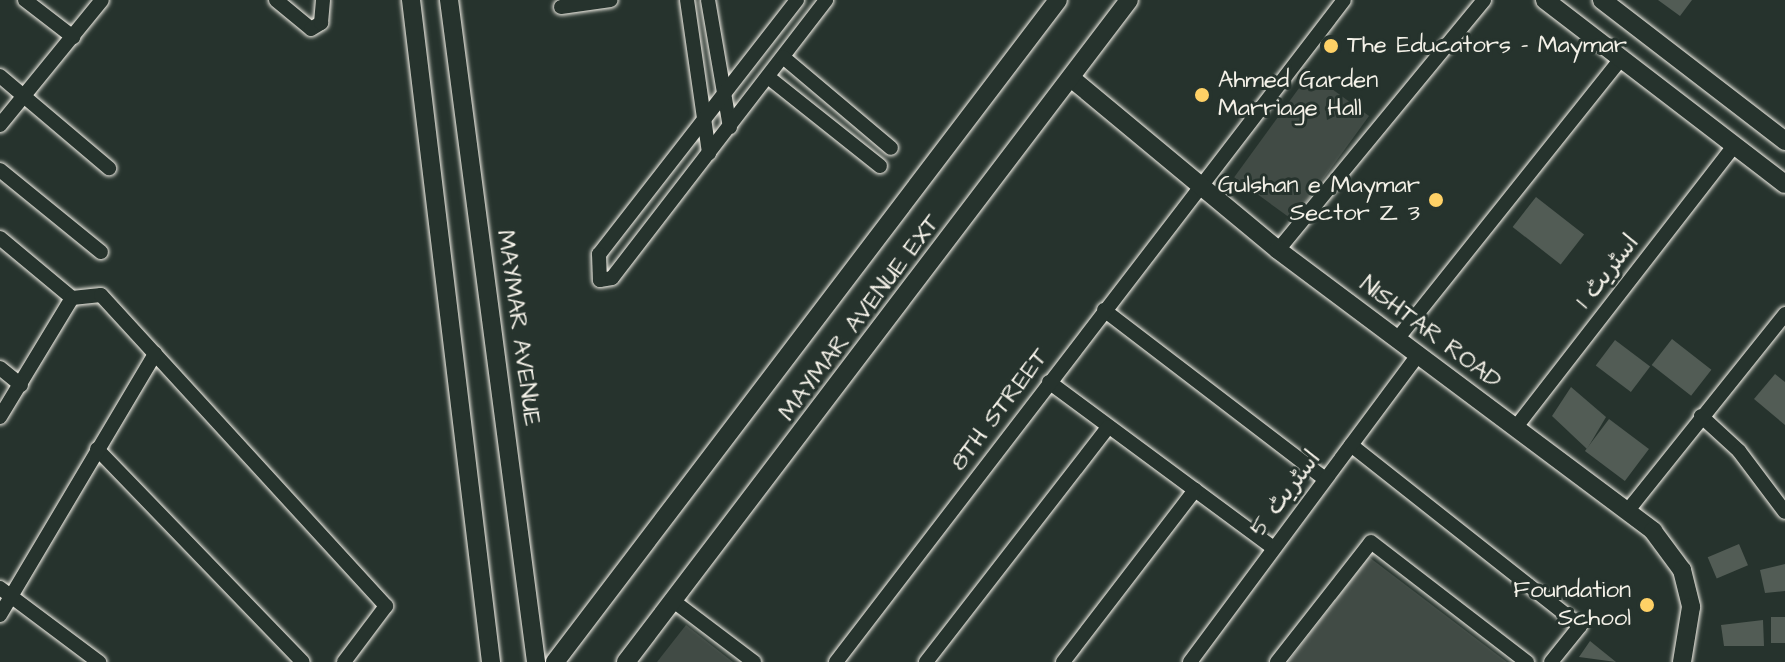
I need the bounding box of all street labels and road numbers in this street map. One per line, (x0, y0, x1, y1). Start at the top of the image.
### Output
street label: MAYMAR AVENUE EXT (773, 209, 947, 427)
street label: MAYMAR AVENUE (490, 228, 546, 428)
street label: اسٹریٹ 1 (1570, 229, 1646, 315)
street label: NISHTAR ROAD (1354, 270, 1506, 396)
street label: 8TH STREET (945, 343, 1055, 477)
street label: اسٹریٹ 5 (1244, 445, 1328, 543)

